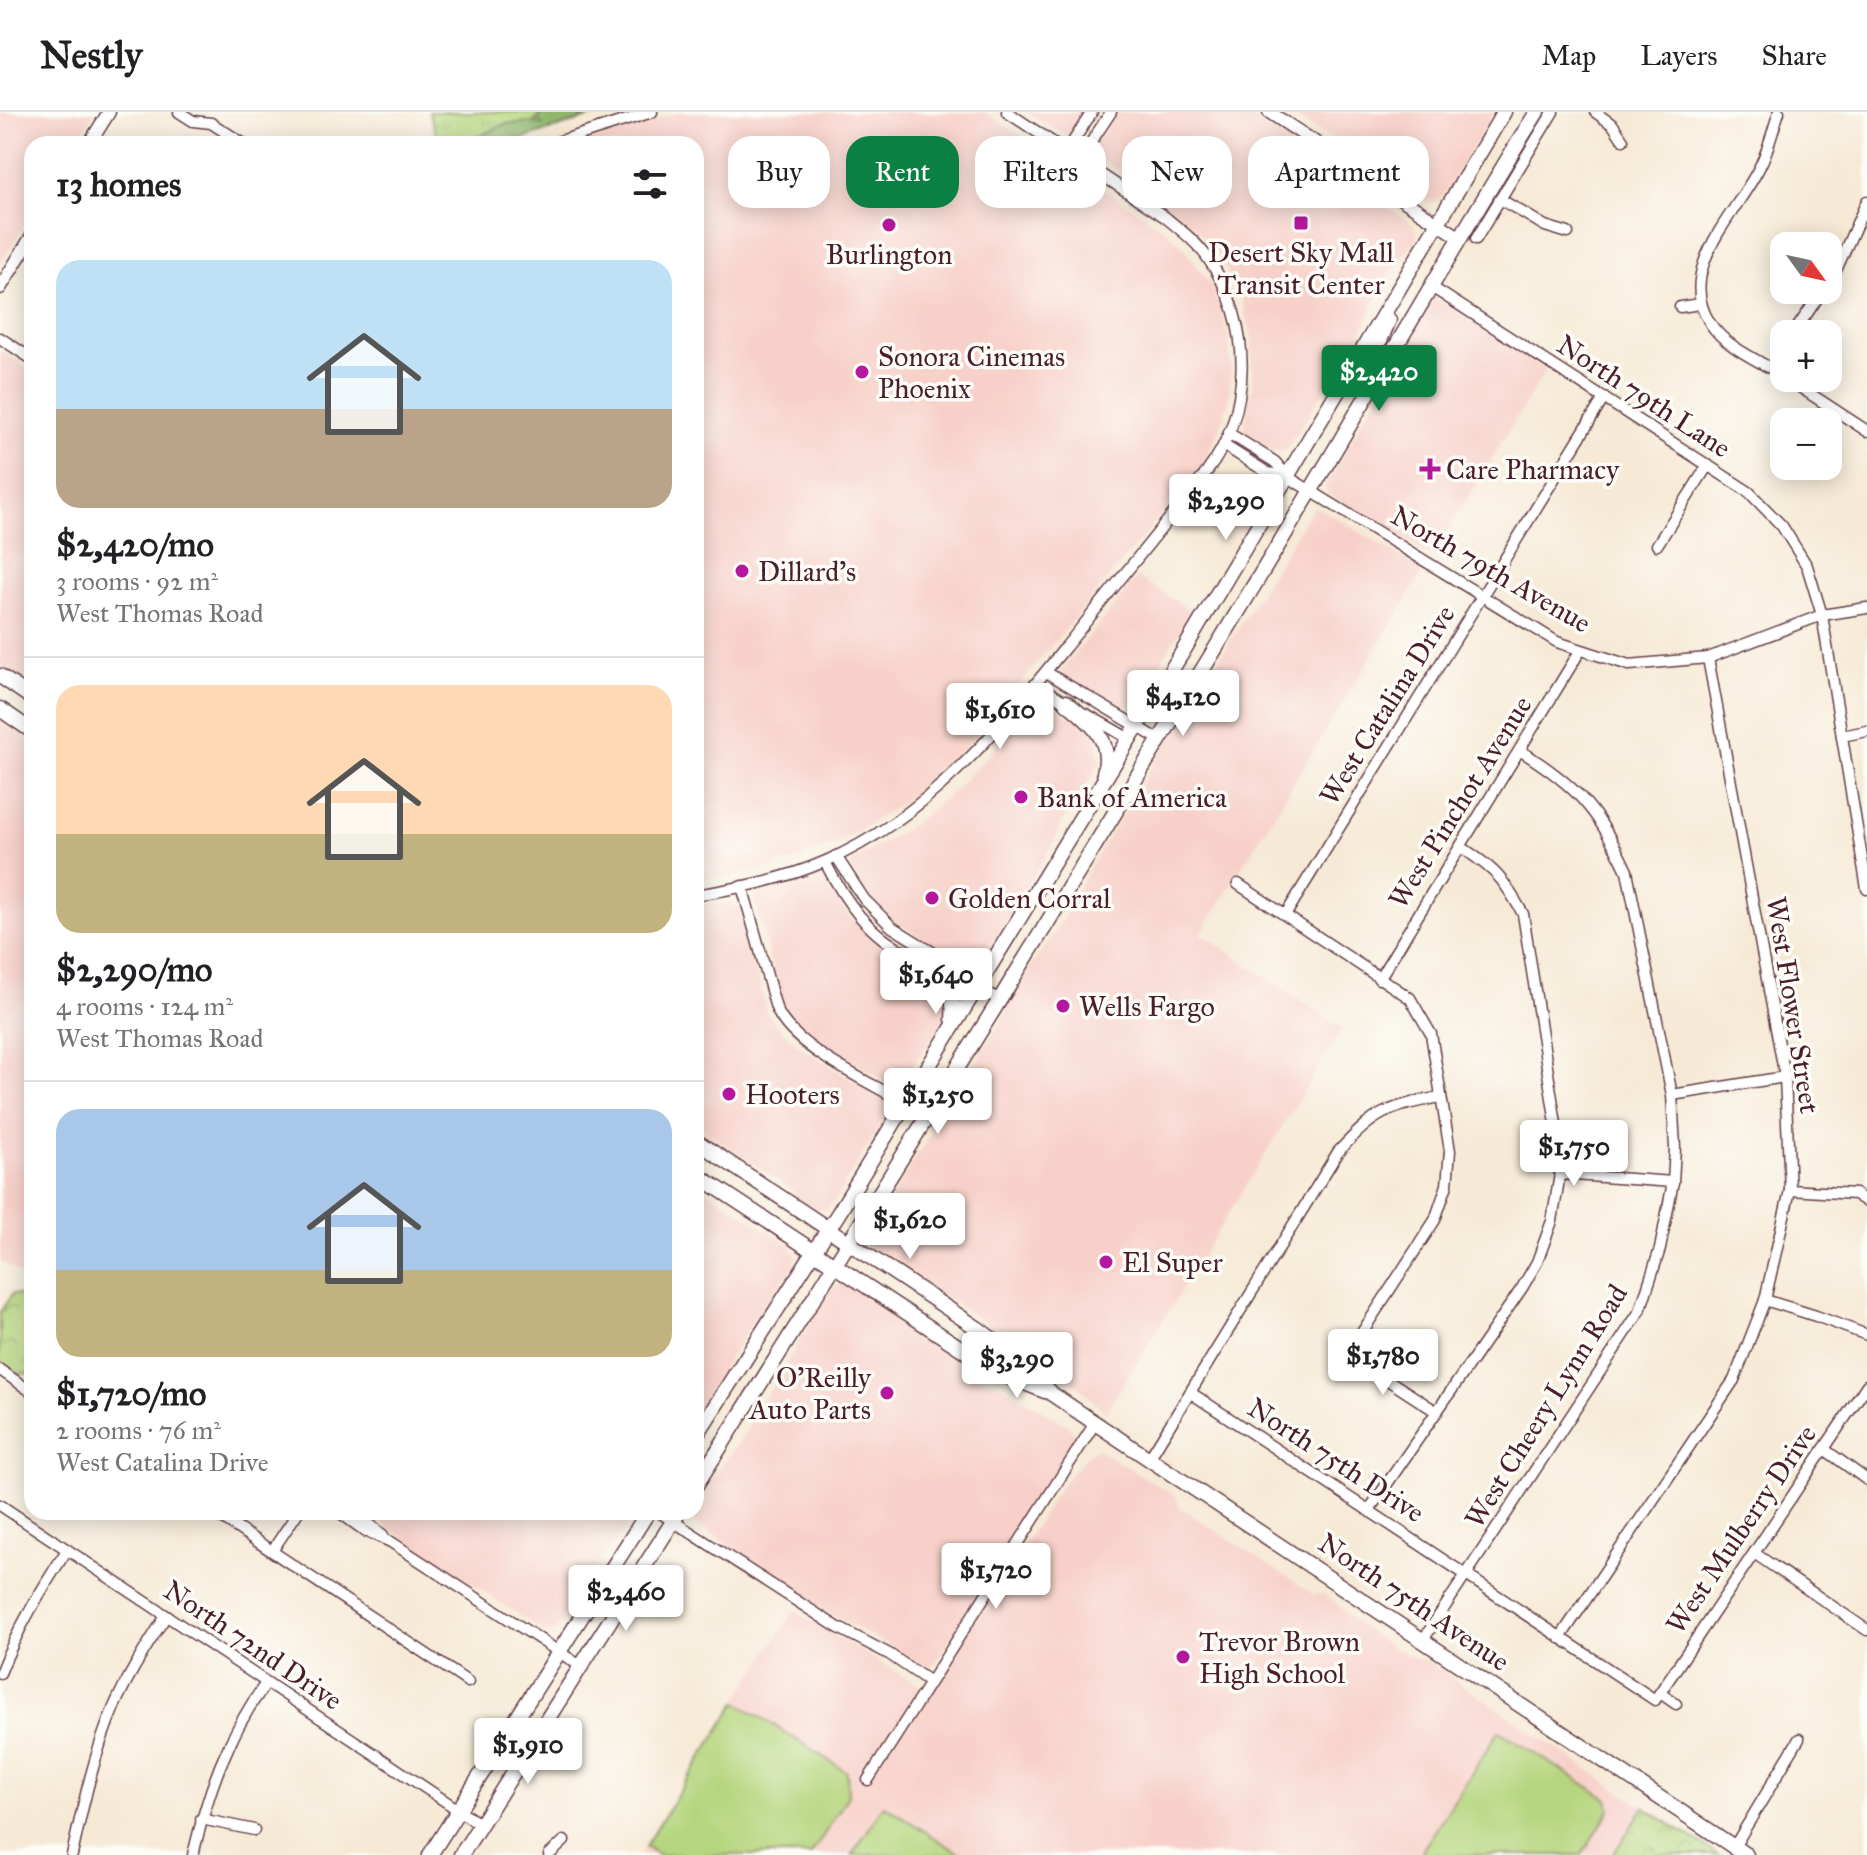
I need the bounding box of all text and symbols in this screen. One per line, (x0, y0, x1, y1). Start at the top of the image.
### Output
text: Nestly (40, 32, 142, 78)
text: Map (1541, 38, 1596, 73)
text: Layers (1640, 38, 1718, 73)
text: Share (1762, 38, 1827, 73)
chip: Buy (728, 136, 830, 208)
chip: Rent (846, 136, 959, 208)
chip: Filters (975, 136, 1106, 208)
chip: New (1122, 136, 1232, 208)
chip: Apartment (1248, 136, 1429, 208)
icon: filters (628, 162, 672, 206)
text: 13 homes (56, 164, 181, 205)
marker: Desert Sky Mall Transit Center (1292, 214, 1310, 232)
marker: Burlington (880, 216, 898, 234)
north arrow (1770, 232, 1842, 304)
map controls (1770, 232, 1842, 480)
place label: Desert Sky Mall Transit Center (1208, 235, 1395, 302)
place label: Burlington (826, 237, 952, 272)
icon: home (292, 312, 436, 456)
button: + (1770, 320, 1842, 392)
street label: North 79th Lane (1550, 327, 1738, 465)
place label: Sonora Cinemas Phoenix (878, 339, 1065, 406)
pin: $2,420 (1314, 345, 1444, 413)
text: $2,420 (1340, 355, 1418, 387)
marker: Sonora Cinemas Phoenix (853, 363, 871, 381)
button: − (1770, 408, 1842, 480)
place label: Care Pharmacy (1446, 452, 1620, 487)
marker: Care Pharmacy (1421, 460, 1439, 478)
pin: $2,290 (1161, 474, 1291, 542)
text: $2,290 (1187, 484, 1265, 516)
street label: North 79th Avenue (1385, 498, 1597, 640)
text: $2,420/mo (56, 524, 214, 565)
place label: Dillard's (758, 554, 856, 589)
marker: Dillard's (733, 562, 751, 580)
text: 3 rooms · 92 m² (56, 565, 218, 597)
text: West Thomas Road (56, 597, 263, 629)
street label: West Catalina Drive (1312, 599, 1462, 811)
pin: $4,120 (1118, 670, 1248, 738)
text: $4,120 (1145, 680, 1221, 712)
pin: $1,610 (935, 683, 1065, 751)
street label: West Pinchot Avenue (1381, 689, 1539, 915)
text: $1,610 (964, 693, 1036, 725)
icon: home (292, 737, 436, 881)
place label: Bank of America (1037, 780, 1227, 815)
marker: Bank of America (1012, 788, 1030, 806)
place label: Golden Corral (948, 881, 1111, 916)
marker: Golden Corral (923, 889, 941, 907)
street label: West Flower Street (1759, 894, 1827, 1116)
pin: $1,640 (871, 948, 1001, 1016)
text: $2,290/mo (56, 949, 212, 990)
text: $1,640 (898, 958, 974, 990)
place label: Wells Fargo (1079, 989, 1215, 1024)
text: 4 rooms · 124 m² (56, 990, 233, 1022)
marker: Wells Fargo (1054, 997, 1072, 1015)
text: West Thomas Road (56, 1022, 263, 1054)
pin: $1,250 (873, 1068, 1003, 1136)
place label: Hooters (745, 1077, 840, 1112)
text: $1,250 (902, 1078, 974, 1110)
marker: Hooters (720, 1085, 738, 1103)
pin: $1,750 (1509, 1120, 1639, 1188)
text: $1,750 (1538, 1130, 1610, 1162)
icon: home (292, 1161, 436, 1305)
pin: $1,620 (845, 1193, 975, 1261)
text: $1,620 (873, 1203, 947, 1235)
place label: El Super (1122, 1245, 1223, 1280)
marker: El Super (1097, 1253, 1115, 1271)
street label: West Cheery Lynn Road (1457, 1278, 1635, 1534)
pin: $1,780 (1318, 1329, 1448, 1397)
pin: $3,290 (952, 1332, 1082, 1400)
text: $1,780 (1346, 1339, 1420, 1371)
text: $3,290 (980, 1342, 1054, 1374)
place label: O'Reilly Auto Parts (748, 1360, 872, 1427)
text: $1,720/mo (56, 1373, 206, 1414)
marker: O'Reilly Auto Parts (878, 1384, 896, 1402)
street label: North 75th Drive (1241, 1390, 1431, 1530)
text: 2 rooms · 76 m² (56, 1414, 221, 1446)
street label: West Mulberry Drive (1658, 1418, 1824, 1640)
text: West Catalina Drive (56, 1446, 269, 1478)
street label: North 75th Avenue (1312, 1525, 1516, 1679)
pin: $1,720 (931, 1543, 1061, 1611)
text: $1,720 (960, 1553, 1032, 1585)
pin: $2,460 (561, 1565, 691, 1633)
street label: North 72nd Drive (157, 1572, 349, 1718)
text: $2,460 (586, 1575, 666, 1607)
place label: Trevor Brown High School (1199, 1624, 1360, 1691)
marker: Trevor Brown High School (1174, 1648, 1192, 1666)
pin: $1,910 (463, 1718, 593, 1786)
text: $1,910 (492, 1728, 564, 1760)

